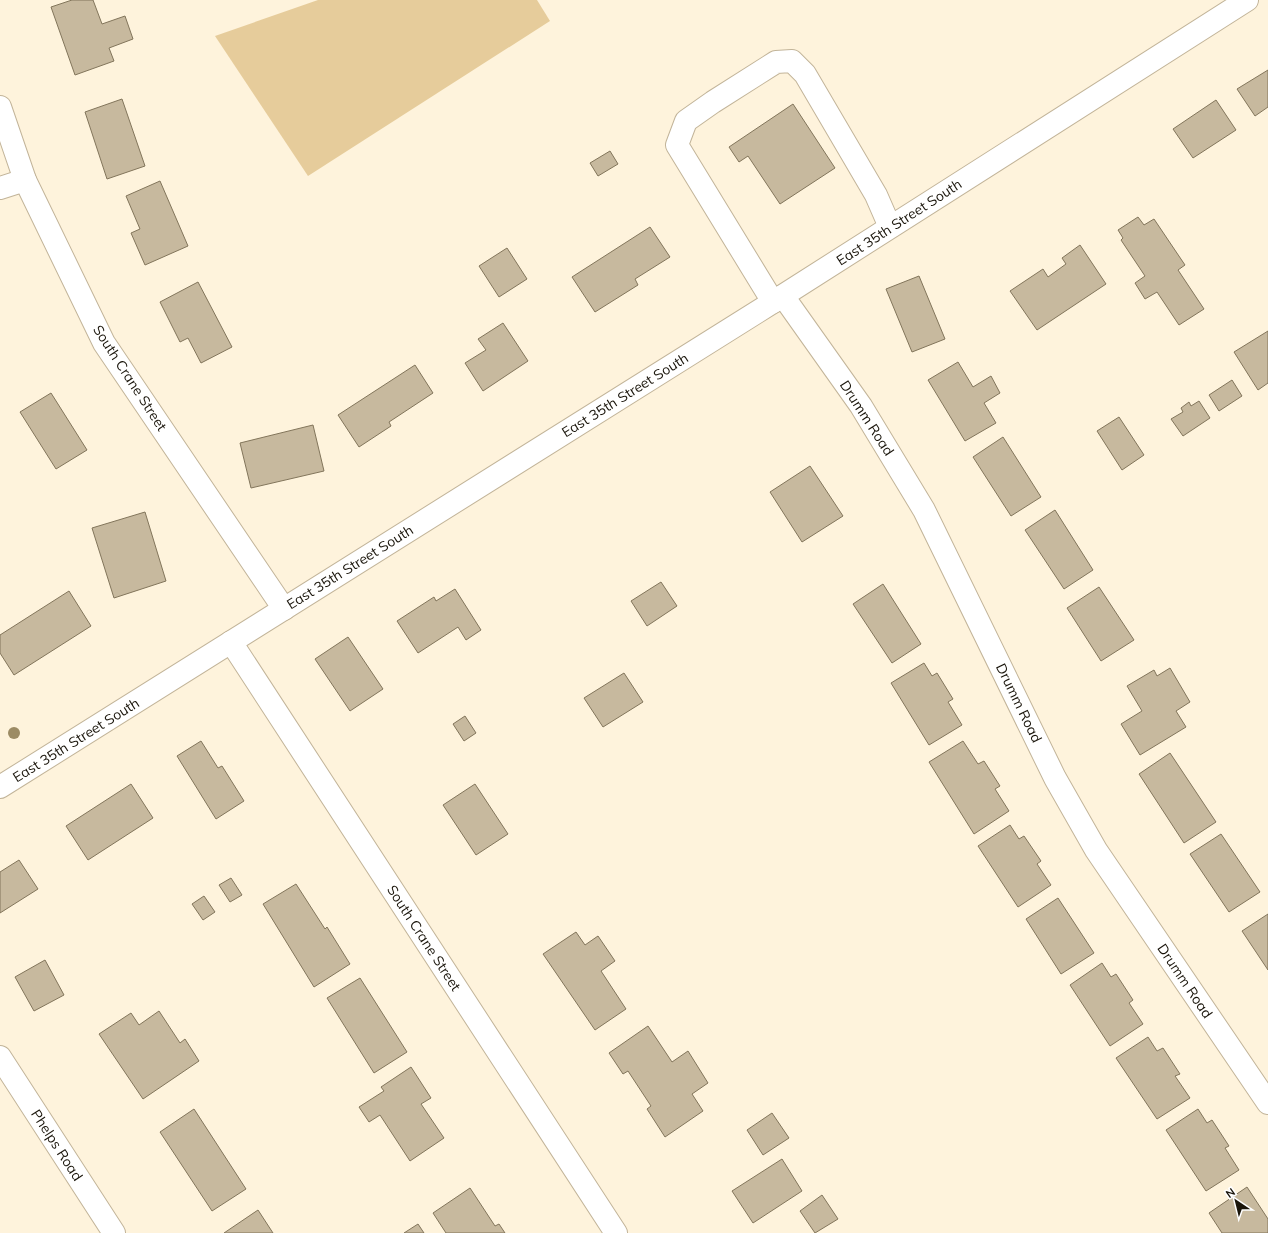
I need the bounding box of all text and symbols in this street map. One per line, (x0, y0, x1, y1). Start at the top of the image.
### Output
street label: East 35th Street South (833, 175, 965, 269)
street label: South Crane Street (89, 322, 171, 434)
street label: East 35th Street South (558, 349, 692, 441)
street label: Drumm Road (836, 377, 898, 459)
street label: East 35th Street South (283, 521, 417, 613)
street label: Drumm Road (992, 660, 1046, 746)
street label: East 35th Street South (9, 694, 143, 786)
street label: South Crane Street (383, 882, 465, 994)
street label: Drumm Road (1153, 940, 1217, 1022)
street label: Phelps Road (27, 1106, 87, 1184)
north arrow (1216, 1181, 1256, 1221)
text: N (1223, 1185, 1238, 1201)

